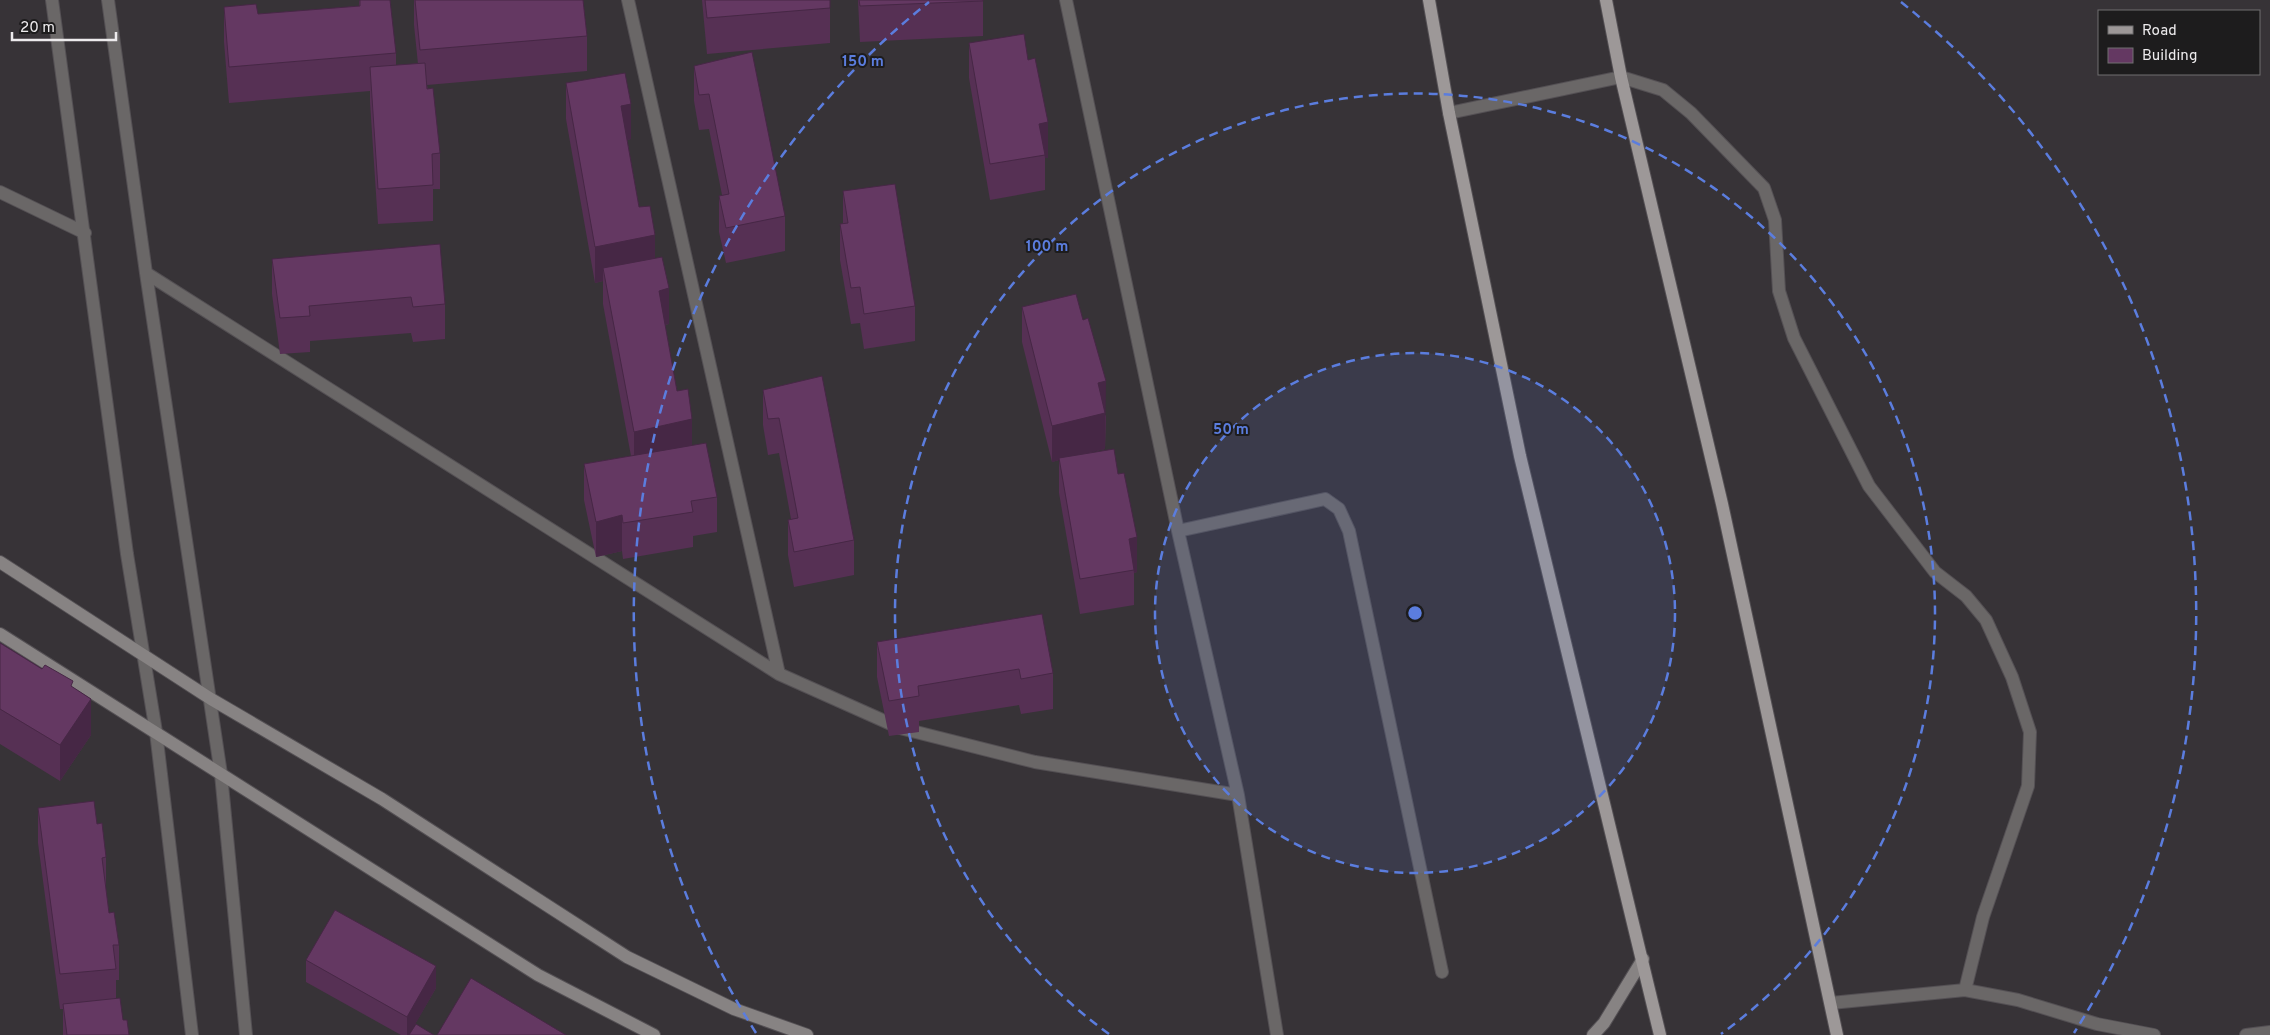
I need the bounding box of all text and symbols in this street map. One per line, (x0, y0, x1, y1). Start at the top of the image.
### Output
scale bar (12, 10, 116, 42)
legend (2098, 10, 2260, 75)
text: 20 m (20, 19, 55, 38)
text: Road (2142, 22, 2177, 41)
text: Building (2142, 47, 2197, 66)
text: 150 m (842, 53, 884, 72)
text: 100 m (1026, 238, 1068, 257)
text: 50 m (1213, 421, 1249, 440)
centre of rings (1406, 604, 1424, 622)

